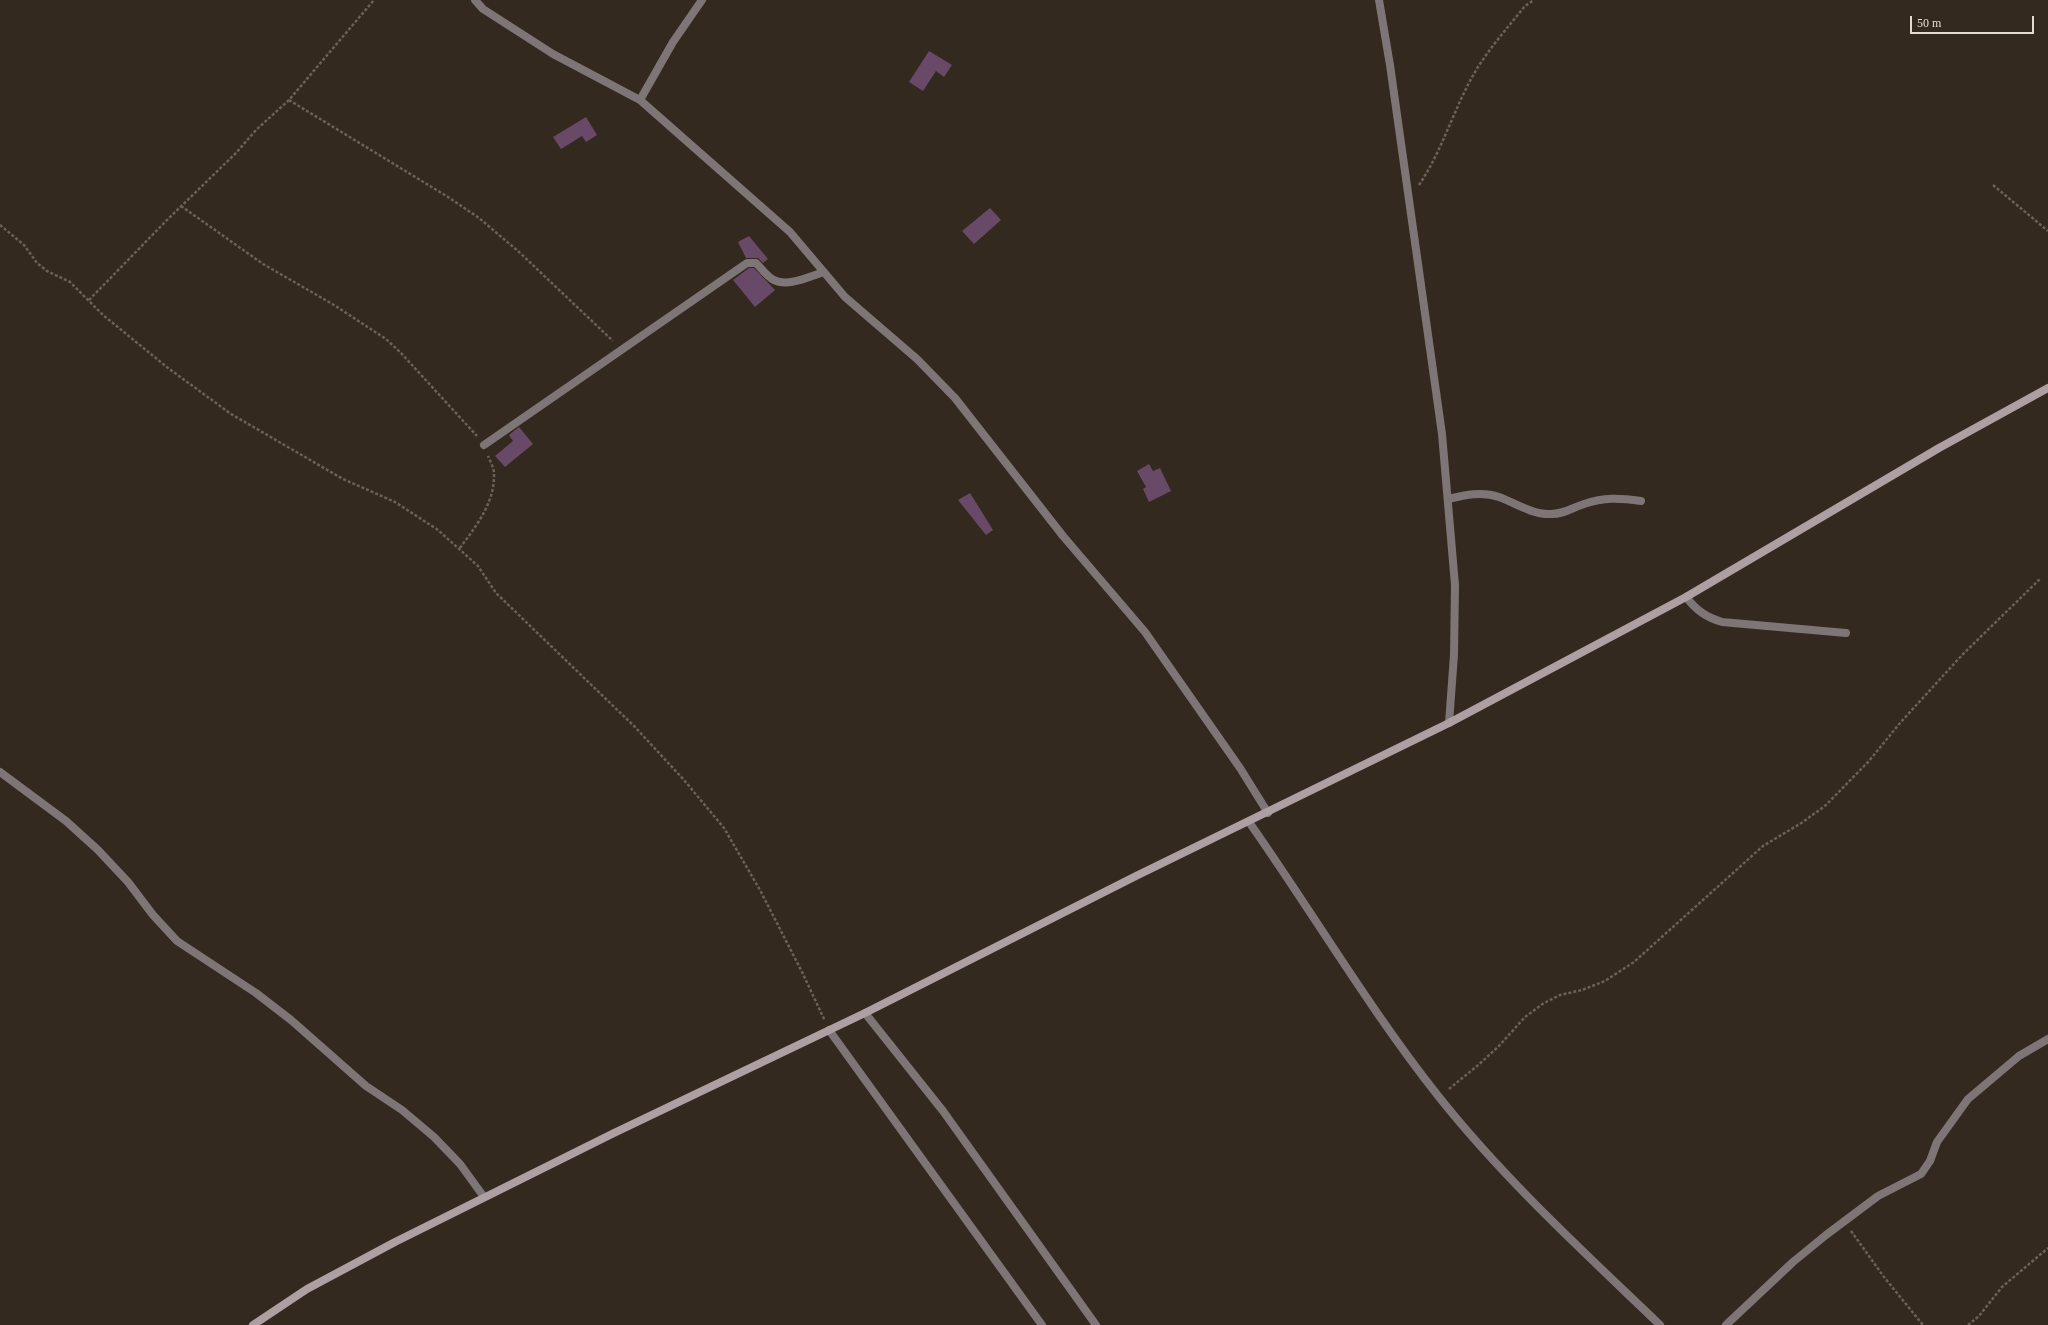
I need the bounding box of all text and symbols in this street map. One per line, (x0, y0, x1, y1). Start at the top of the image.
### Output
scale bar (1912, 8, 2036, 34)
text: 50 m (1917, 16, 1941, 30)

